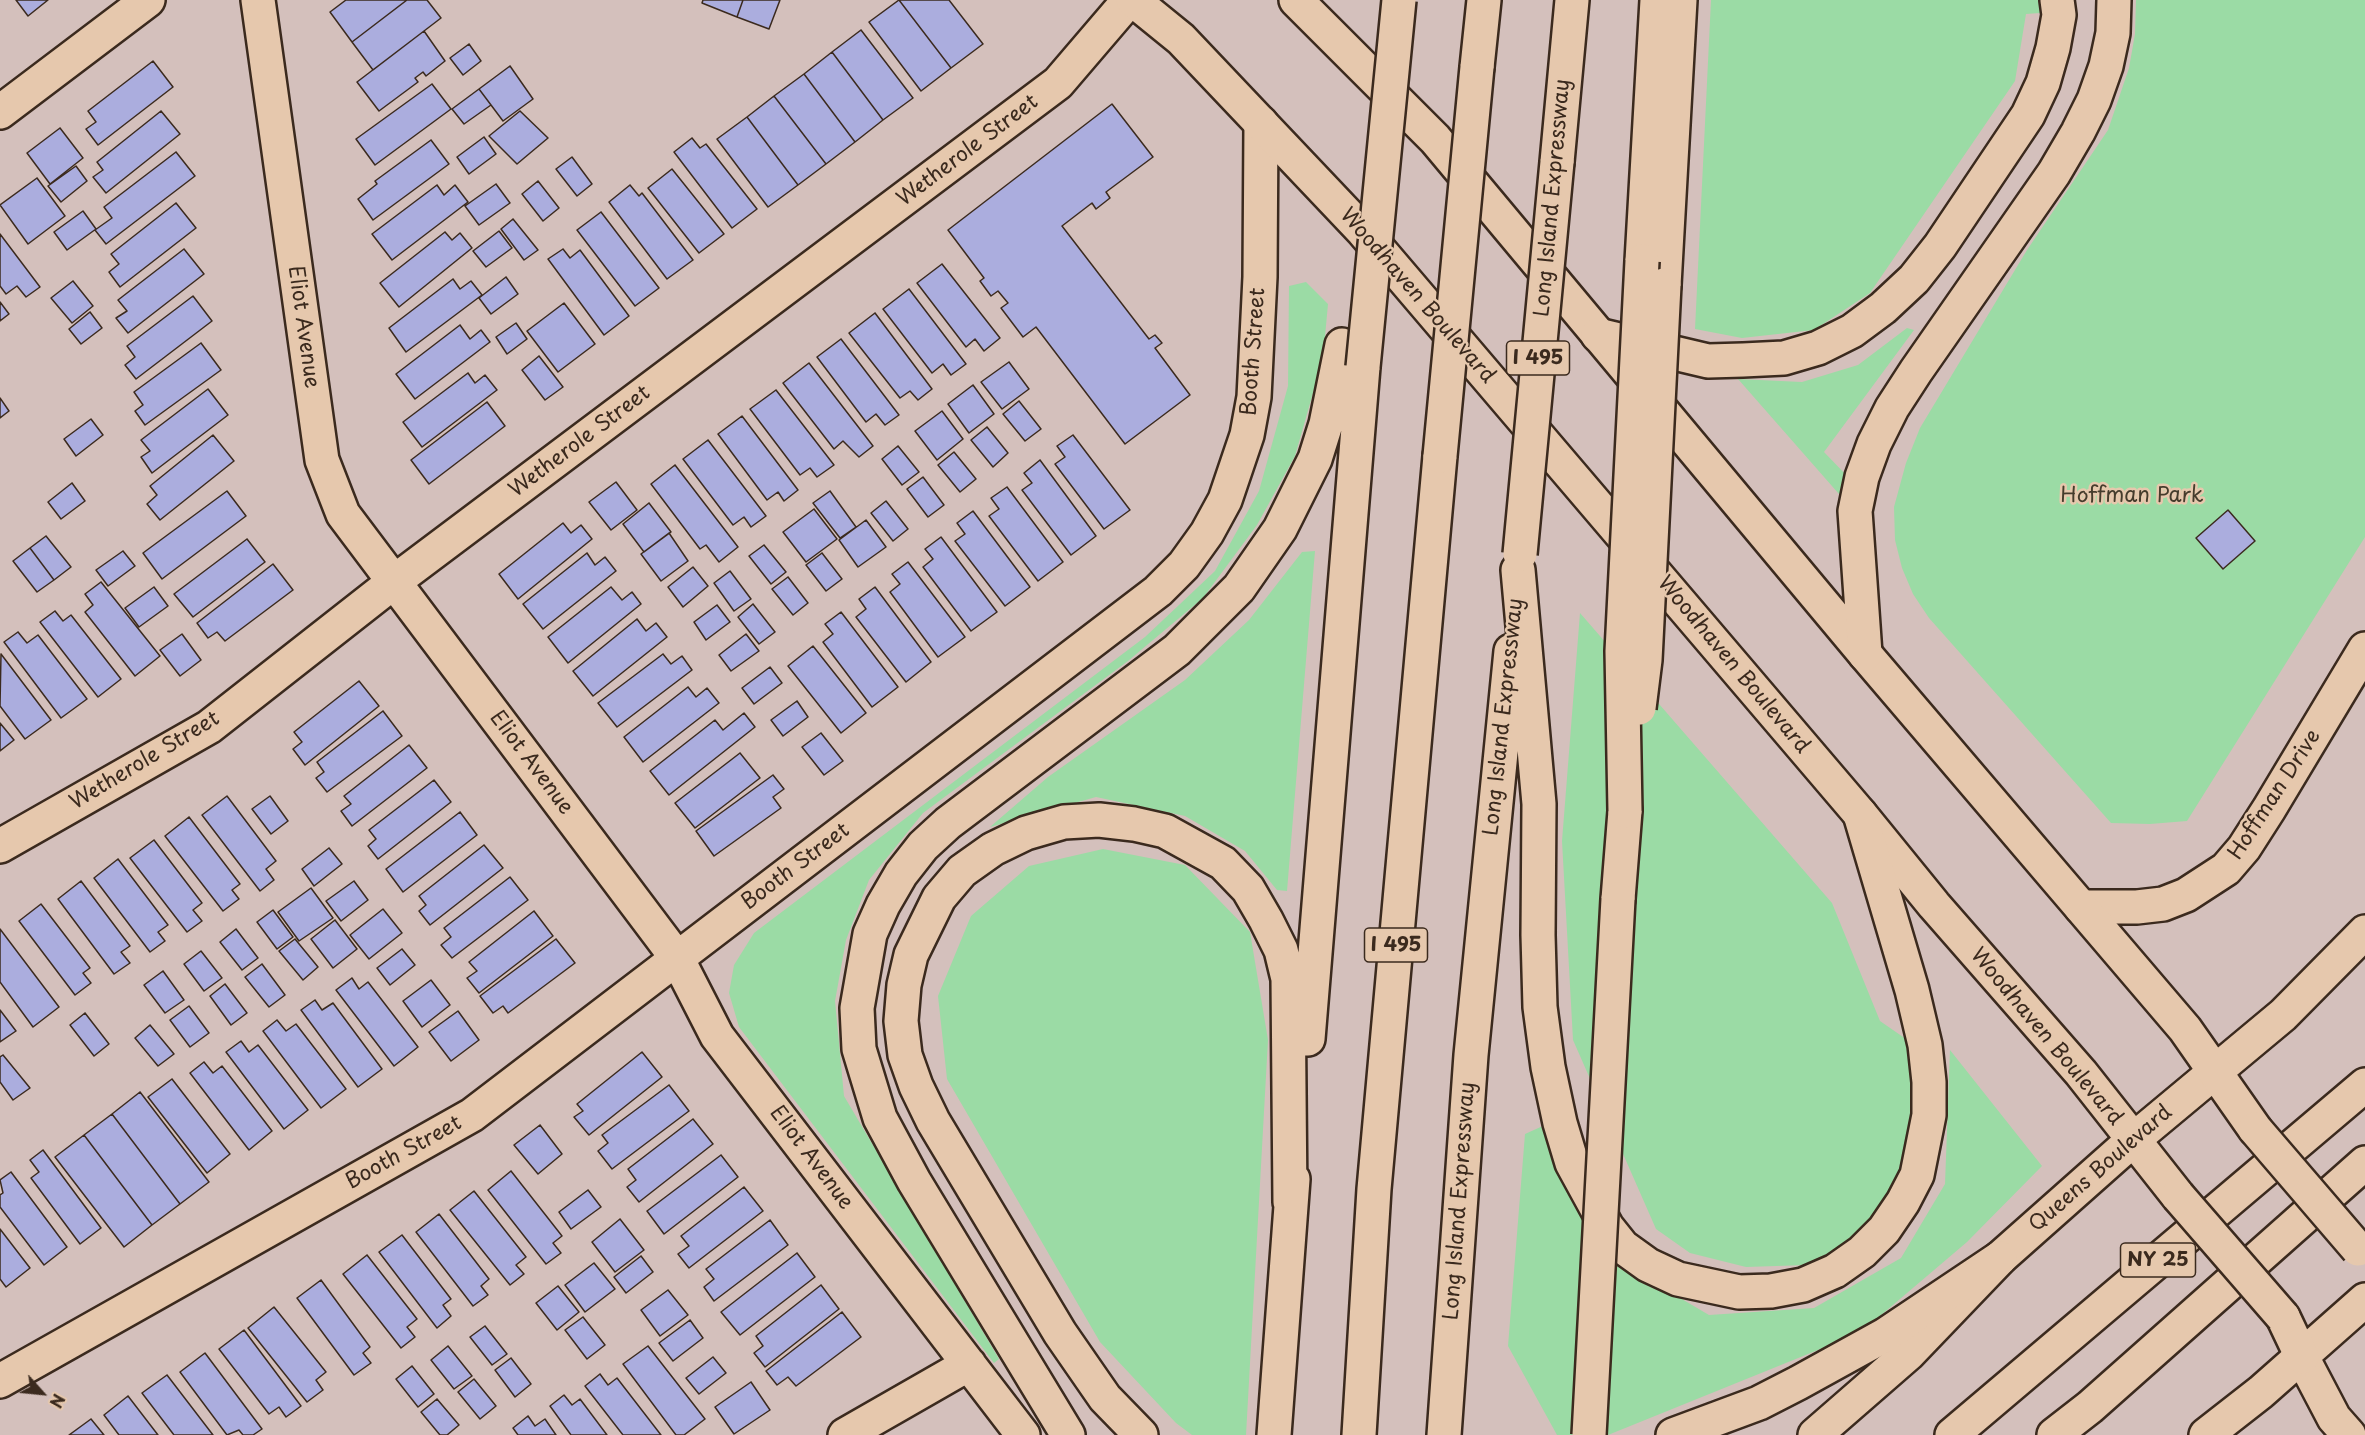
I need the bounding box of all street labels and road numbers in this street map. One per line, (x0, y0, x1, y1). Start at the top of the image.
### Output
street label: Long Island Expressway (1530, 78, 1576, 318)
street label: Wetherole Street (892, 90, 1044, 212)
street label: Woodhaven Boulevard (1334, 203, 1500, 389)
street label: Eliot Avenue (282, 264, 324, 390)
street label: Booth Street (1237, 287, 1271, 417)
road number: I 495 (1506, 341, 1570, 375)
street label: Wetherole Street (504, 381, 656, 503)
street label: Woodhaven Boulevard (1651, 571, 1815, 759)
street label: Long Island Expressway (1479, 597, 1529, 837)
street label: Wetherole Street (66, 706, 224, 816)
street label: Eliot Avenue (484, 706, 578, 820)
street label: Hoffman Drive (2224, 725, 2326, 865)
street label: Booth Street (737, 818, 855, 916)
road number: I 495 (1364, 928, 1428, 962)
street label: Woodhaven Boulevard (1964, 943, 2128, 1131)
street label: Long Island Expressway (1439, 1081, 1481, 1321)
street label: Queens Boulevard (2024, 1100, 2178, 1238)
street label: Eliot Avenue (764, 1101, 858, 1215)
street label: Booth Street (342, 1111, 466, 1195)
road number: NY 25 (2120, 1243, 2196, 1277)

